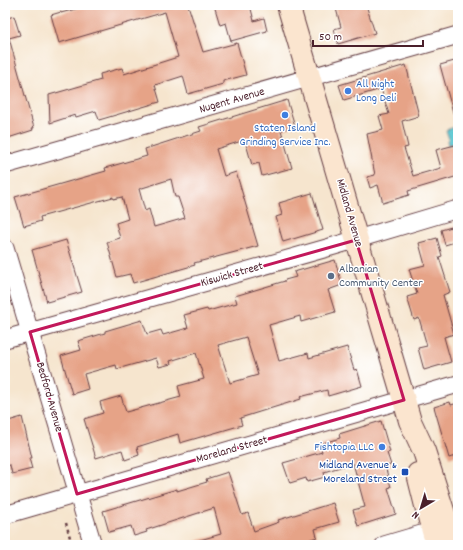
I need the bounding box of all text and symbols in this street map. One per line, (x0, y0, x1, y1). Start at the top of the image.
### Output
scale bar (313, 22, 423, 48)
text: 50 m (319, 29, 342, 46)
place label: All Night Long Deli (356, 76, 396, 107)
street label: Nugent Avenue (197, 84, 267, 118)
marker: All Night Long Deli (343, 86, 353, 96)
marker: Staten Island Grinding Service Inc. (280, 110, 290, 120)
place label: Staten Island Grinding Service Inc. (240, 120, 330, 151)
street label: Midland Avenue (331, 177, 367, 249)
street label: Kiswick Street (199, 258, 266, 292)
place label: Albanian Community Center (339, 261, 423, 292)
marker: Albanian Community Center (326, 271, 336, 281)
street label: Bedford Avenue (31, 360, 67, 434)
street label: Moreland Street (194, 432, 270, 468)
place label: Fishtopia LLC (314, 439, 374, 456)
marker: Fishtopia LLC (377, 442, 387, 452)
place label: Midland Avenue & Moreland Street (319, 457, 398, 488)
marker: Midland Avenue & Moreland Street (400, 467, 410, 477)
north arrow (401, 488, 441, 528)
text: N (409, 506, 423, 522)

